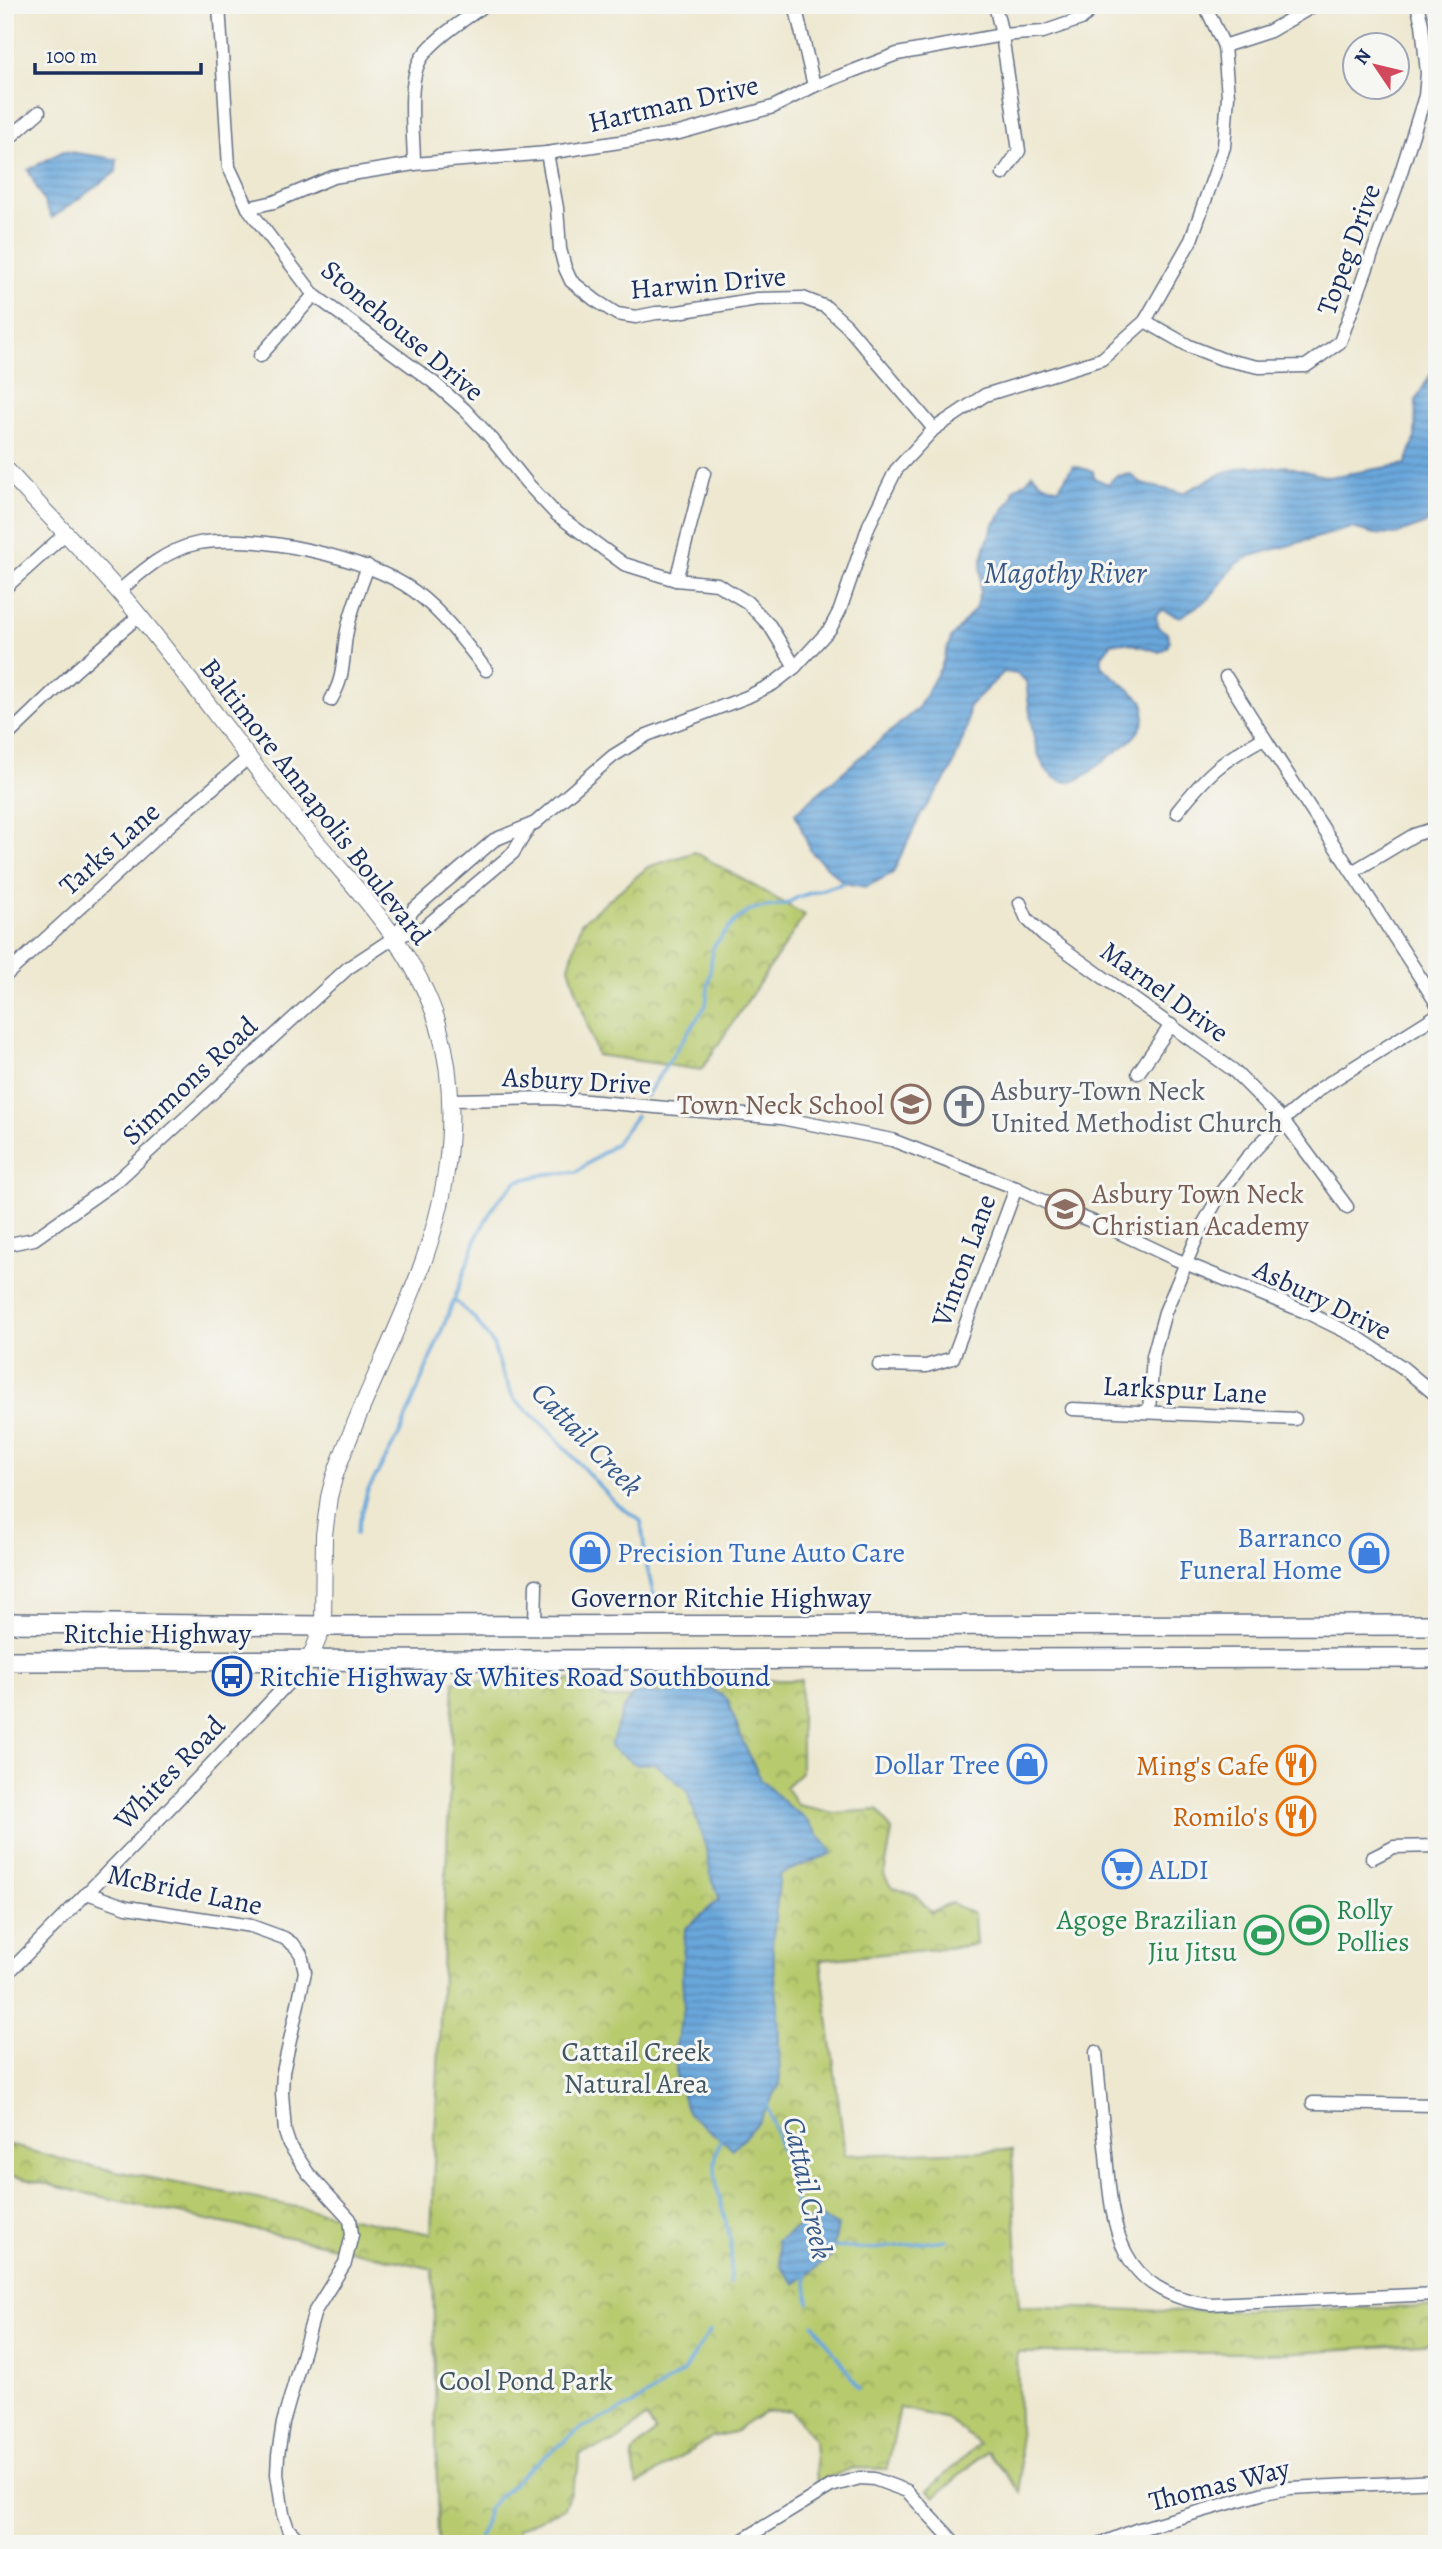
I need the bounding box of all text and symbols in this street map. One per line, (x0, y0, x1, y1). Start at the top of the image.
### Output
scale bar (35, 32, 201, 76)
north arrow (1340, 32, 1410, 102)
text: 100 m (46, 42, 97, 70)
text: N (1348, 44, 1378, 70)
street label: Hartman Drive (584, 66, 762, 142)
street label: Topeg Drive (1308, 178, 1390, 320)
street label: Stonehouse Drive (313, 251, 492, 410)
street label: Harwin Drive (629, 257, 788, 309)
water label: Magothy River (984, 553, 1148, 593)
street label: Baltimore Annapolis Boulevard (191, 650, 440, 954)
street label: Tarks Lane (51, 793, 168, 904)
street label: Marnel Drive (1092, 932, 1236, 1051)
street label: Simmons Road (113, 1007, 267, 1154)
street label: Asbury Drive (501, 1058, 652, 1104)
place label: Asbury-Town Neck United Methodist Church (990, 1072, 1283, 1142)
school or university icon: Town Neck School (890, 1083, 932, 1125)
church icon: Asbury-Town Neck United Methodist Church (943, 1085, 985, 1127)
place label: Town Neck School (677, 1086, 884, 1124)
place label: Asbury Town Neck Christian Academy (1091, 1175, 1309, 1245)
school or university icon: Asbury Town Neck Christian Academy (1044, 1188, 1086, 1230)
street label: Vinton Lane (922, 1189, 1005, 1333)
street label: Asbury Drive (1246, 1250, 1398, 1350)
street label: Larkspur Lane (1102, 1367, 1268, 1413)
water label: Cattail Creek (522, 1373, 652, 1505)
place label: Barranco Funeral Home (1178, 1519, 1342, 1589)
shop icon: Precision Tune Auto Care (569, 1531, 611, 1573)
shop icon: Barranco Funeral Home (1348, 1532, 1390, 1574)
place label: Precision Tune Auto Care (617, 1534, 905, 1572)
street label: Governor Ritchie Highway (571, 1579, 872, 1617)
street label: Ritchie Highway (63, 1615, 252, 1653)
bus stop icon: Ritchie Highway & Whites Road Southbound (211, 1655, 253, 1697)
place label: Ritchie Highway & Whites Road Southbound (259, 1658, 771, 1696)
street label: Whites Road (105, 1706, 235, 1839)
shop icon: Dollar Tree (1006, 1743, 1048, 1785)
restaurant icon: Ming's Cafe (1275, 1744, 1317, 1786)
place label: Dollar Tree (873, 1746, 1000, 1784)
place label: Ming's Cafe (1136, 1747, 1269, 1785)
restaurant icon: Romilo's (1275, 1795, 1317, 1837)
place label: Romilo's (1172, 1798, 1269, 1836)
supermarket icon: ALDI (1101, 1848, 1143, 1890)
place label: ALDI (1148, 1851, 1209, 1889)
street label: McBride Lane (104, 1855, 266, 1925)
place label: Rolly Pollies (1336, 1891, 1409, 1961)
place label: Agoge Brazilian Jiu Jitsu (1056, 1901, 1238, 1971)
sports icon: Rolly Pollies (1288, 1904, 1330, 1946)
sports icon: Agoge Brazilian Jiu Jitsu (1243, 1914, 1285, 1956)
park label: Cattail Creek Natural Area (562, 2033, 710, 2103)
water label: Cattail Creek (773, 2113, 843, 2263)
park label: Cool Pond Park (439, 2362, 613, 2400)
street label: Thomas Way (1145, 2449, 1294, 2521)

